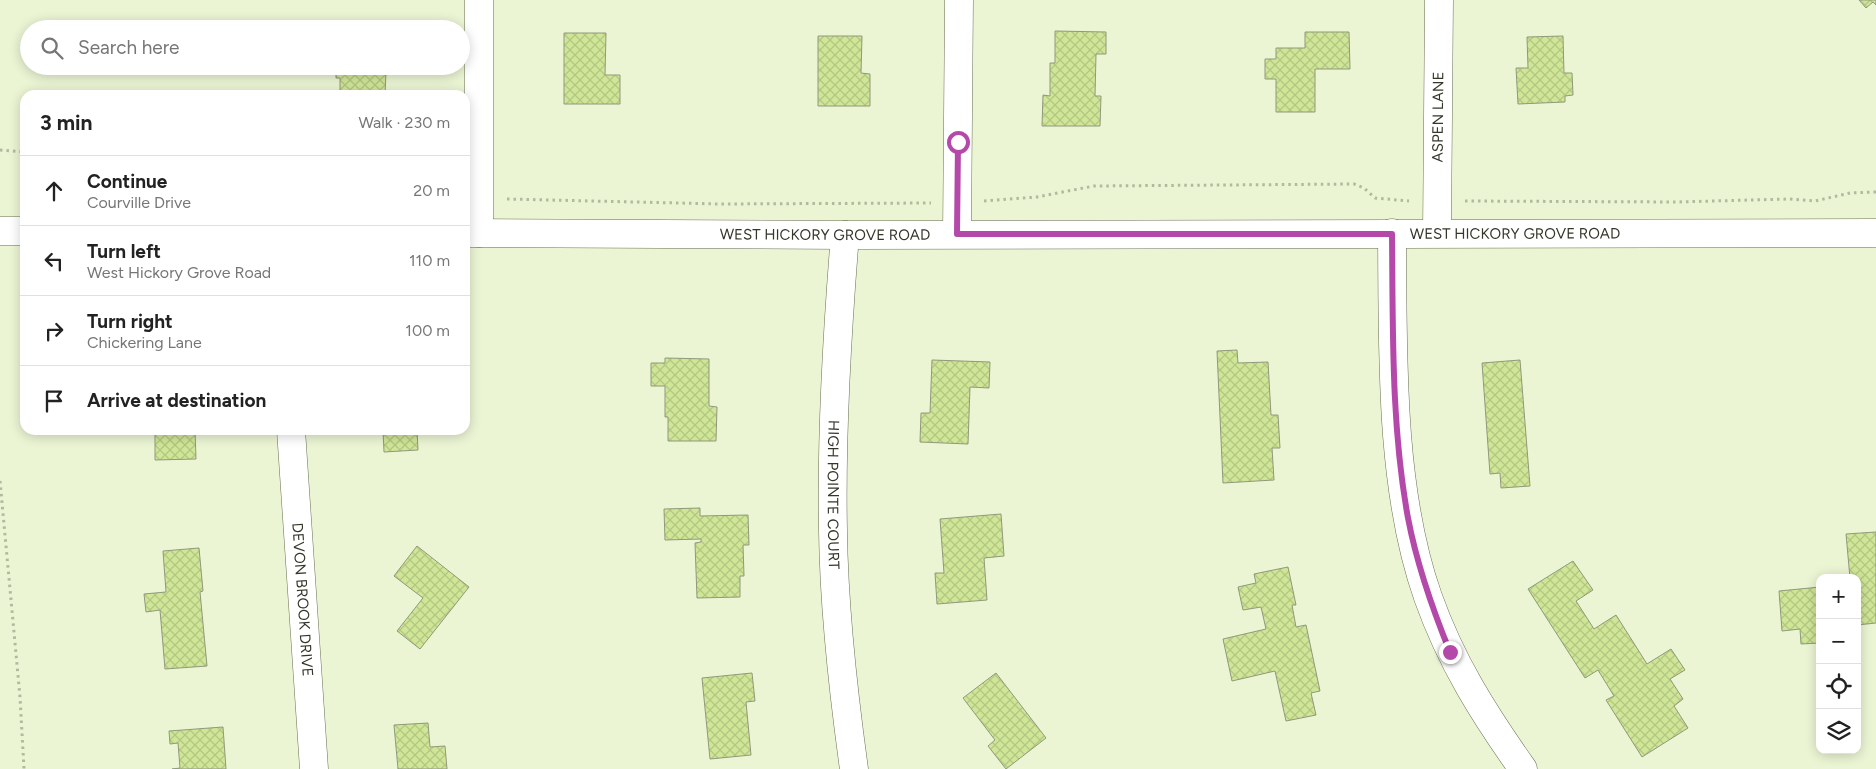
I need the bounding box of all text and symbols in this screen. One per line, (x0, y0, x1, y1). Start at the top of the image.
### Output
search box (20, 20, 470, 75)
icon: search (38, 34, 66, 62)
text: Search here (78, 36, 180, 59)
street label: ASPEN LANE (1429, 72, 1447, 162)
text: 3 min (40, 110, 92, 135)
text: Walk · 230 m (358, 113, 450, 132)
route start (947, 131, 970, 154)
text: Continue (87, 170, 167, 193)
icon: ahead (40, 177, 68, 205)
text: 20 m (413, 181, 450, 200)
text: Courville Drive (87, 193, 191, 212)
street label: WEST HICKORY GROVE ROAD (1410, 224, 1620, 243)
street label: WEST HICKORY GROVE ROAD (720, 225, 930, 244)
text: Turn left (87, 240, 161, 263)
icon: left (40, 247, 68, 275)
text: 110 m (409, 251, 450, 270)
text: West Hickory Grove Road (87, 263, 271, 282)
text: Turn right (87, 310, 173, 333)
icon: right (40, 317, 68, 345)
text: 100 m (405, 321, 450, 340)
text: Chickering Lane (87, 333, 202, 352)
icon: arrive (40, 387, 68, 415)
text: Arrive at destination (87, 389, 266, 412)
street label: HIGH POINTE COURT (824, 420, 843, 570)
street label: DEVON BROOK DRIVE (288, 522, 317, 677)
map controls (1816, 574, 1861, 754)
button: + (1816, 574, 1861, 619)
button: − (1816, 619, 1861, 664)
route end (1439, 641, 1462, 664)
button: locate (1816, 664, 1861, 709)
button: layers (1816, 709, 1861, 754)

